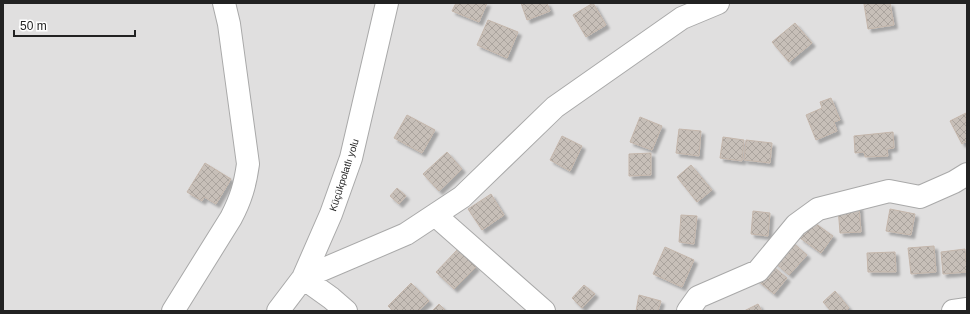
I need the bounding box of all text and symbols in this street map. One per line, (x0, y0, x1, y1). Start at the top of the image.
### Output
scale bar (14, 12, 135, 38)
text: 50 m (20, 19, 47, 33)
street label: Küçükpolatlı yolu (327, 137, 361, 213)

